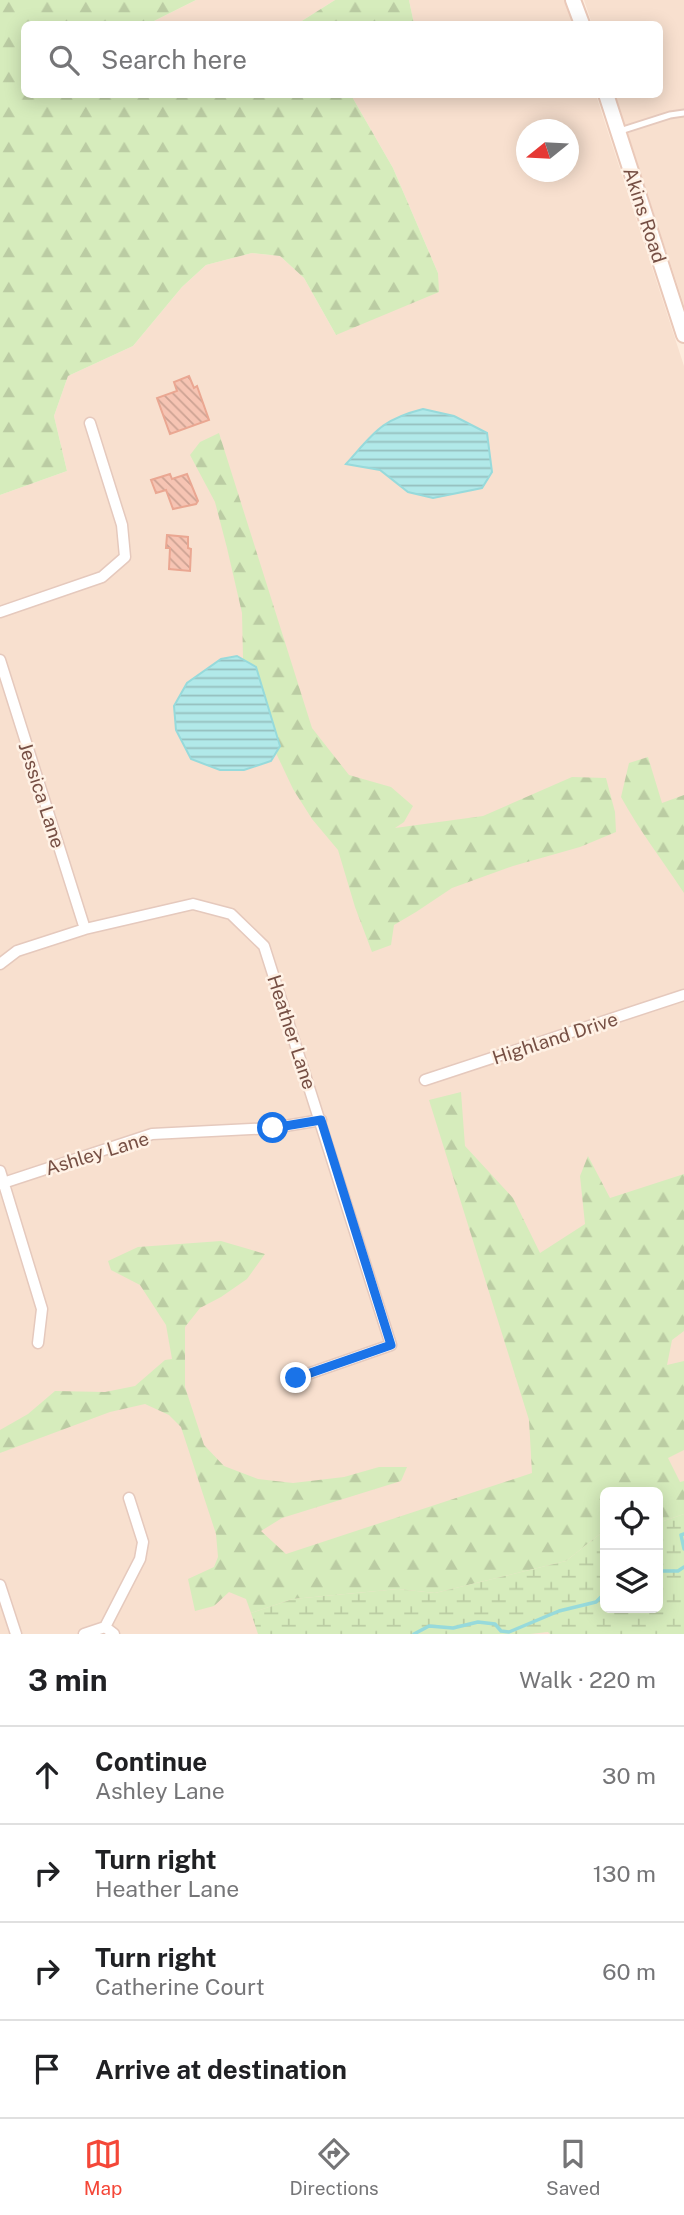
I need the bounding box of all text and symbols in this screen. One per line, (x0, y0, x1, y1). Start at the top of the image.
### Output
search box (21, 21, 663, 98)
icon: search (45, 41, 83, 79)
text: Search here (101, 44, 247, 75)
north arrow (516, 119, 579, 182)
street label: Akins Road (619, 165, 671, 265)
street label: Jessica Lane (15, 739, 69, 851)
street label: Heather Lane (263, 972, 321, 1092)
street label: Highland Drive (490, 1007, 620, 1069)
route start (257, 1112, 288, 1143)
street label: Ashley Lane (42, 1127, 152, 1179)
route end (280, 1362, 311, 1393)
map controls (600, 1487, 663, 1613)
button: locate (600, 1487, 663, 1550)
button: layers (600, 1550, 663, 1613)
text: 3 min (28, 1662, 107, 1698)
text: Walk · 220 m (519, 1666, 656, 1693)
text: Continue (95, 1746, 207, 1777)
icon: ahead (28, 1756, 66, 1794)
text: 30 m (602, 1762, 656, 1789)
text: Ashley Lane (95, 1777, 225, 1804)
text: Turn right (95, 1844, 217, 1875)
icon: right (28, 1854, 66, 1892)
text: 130 m (593, 1860, 656, 1887)
text: Heather Lane (95, 1875, 239, 1902)
text: Turn right (95, 1942, 217, 1973)
icon: right (28, 1952, 66, 1990)
text: 60 m (602, 1958, 656, 1985)
text: Catherine Court (95, 1973, 265, 2000)
icon: arrive (28, 2050, 66, 2088)
text: Arrive at destination (95, 2054, 347, 2085)
tab: Map (84, 2135, 122, 2199)
tab: Directions (289, 2135, 379, 2199)
tab: Saved (546, 2135, 600, 2199)

